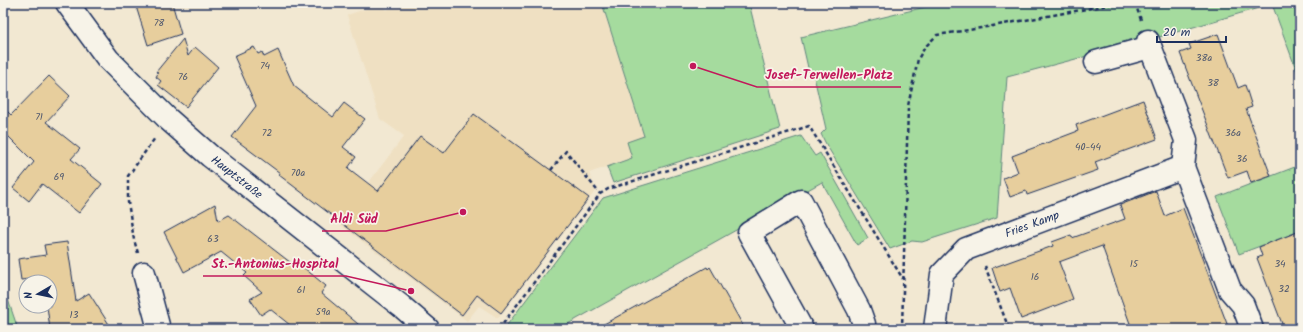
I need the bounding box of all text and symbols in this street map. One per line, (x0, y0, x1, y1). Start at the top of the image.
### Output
house number: 78 (154, 15, 165, 31)
scale bar (1157, 18, 1226, 44)
text: 20 m (1163, 23, 1191, 42)
house number: 38a (1196, 50, 1213, 66)
house number: 74 (260, 58, 271, 74)
callout: Josef-Terwellen-Platz (757, 62, 901, 87)
text: Josef-Terwellen-Platz (765, 65, 893, 86)
house number: 76 (178, 69, 188, 85)
house number: 38 (1207, 75, 1220, 91)
house number: 71 (35, 109, 43, 125)
house number: 72 (262, 125, 272, 141)
house number: 36a (1225, 125, 1241, 141)
house number: 40-44 (1075, 139, 1102, 155)
street label: Hauptstraße (207, 151, 267, 204)
house number: 36 (1236, 151, 1248, 167)
house number: 70a (291, 165, 305, 181)
house number: 69 (54, 169, 64, 185)
callout: Aldi Süd (322, 206, 386, 231)
street label: Fries Kamp (1002, 206, 1062, 243)
text: Aldi Süd (330, 209, 379, 230)
house number: 63 (207, 231, 219, 247)
callout: St.-Antonius-Hospital (203, 251, 346, 276)
text: St.-Antonius-Hospital (212, 254, 339, 275)
house number: 15 (1130, 256, 1139, 272)
house number: 34 (1274, 256, 1286, 272)
house number: 16 (1031, 269, 1039, 285)
north arrow (18, 274, 58, 314)
house number: 32 (1278, 281, 1290, 297)
house number: 61 (297, 282, 305, 298)
text: N (20, 291, 39, 300)
house number: 59a (316, 304, 331, 320)
house number: 13 (70, 307, 79, 323)

